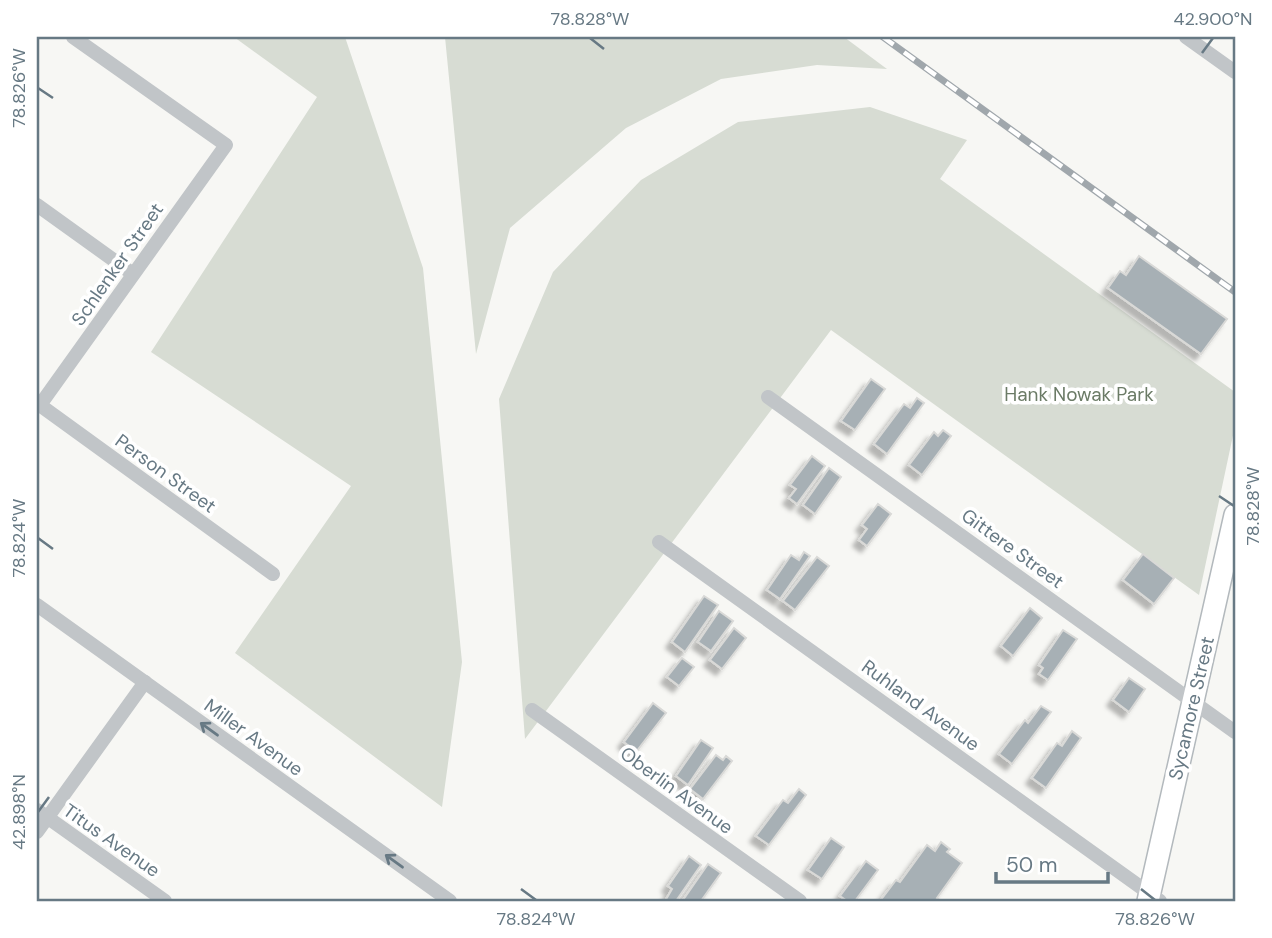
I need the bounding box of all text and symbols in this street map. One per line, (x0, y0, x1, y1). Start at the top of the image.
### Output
text: 78.828°W (550, 7, 630, 31)
text: 42.900°N (1174, 7, 1252, 31)
text: 78.826°W (7, 48, 31, 128)
street label: Schlenker Street (66, 198, 169, 331)
park label: Hank Nowak Park (1004, 382, 1154, 407)
street label: Person Street (110, 428, 221, 518)
text: 78.828°W (1241, 466, 1265, 546)
text: 78.824°W (7, 498, 31, 578)
street label: Gittere Street (957, 503, 1069, 594)
street label: Sycamore Street (1163, 634, 1220, 782)
street label: Ruhland Avenue (857, 654, 985, 757)
street label: Miller Avenue (199, 693, 308, 782)
one-way arrow (200, 722, 219, 736)
street label: Oberlin Avenue (615, 741, 738, 840)
text: 42.898°N (7, 774, 31, 850)
street label: Titus Avenue (58, 798, 165, 883)
scale bar (996, 840, 1108, 884)
text: 50 m (1006, 851, 1057, 879)
one-way arrow (385, 854, 404, 869)
text: 78.824°W (496, 907, 576, 931)
text: 78.826°W (1115, 907, 1195, 931)

